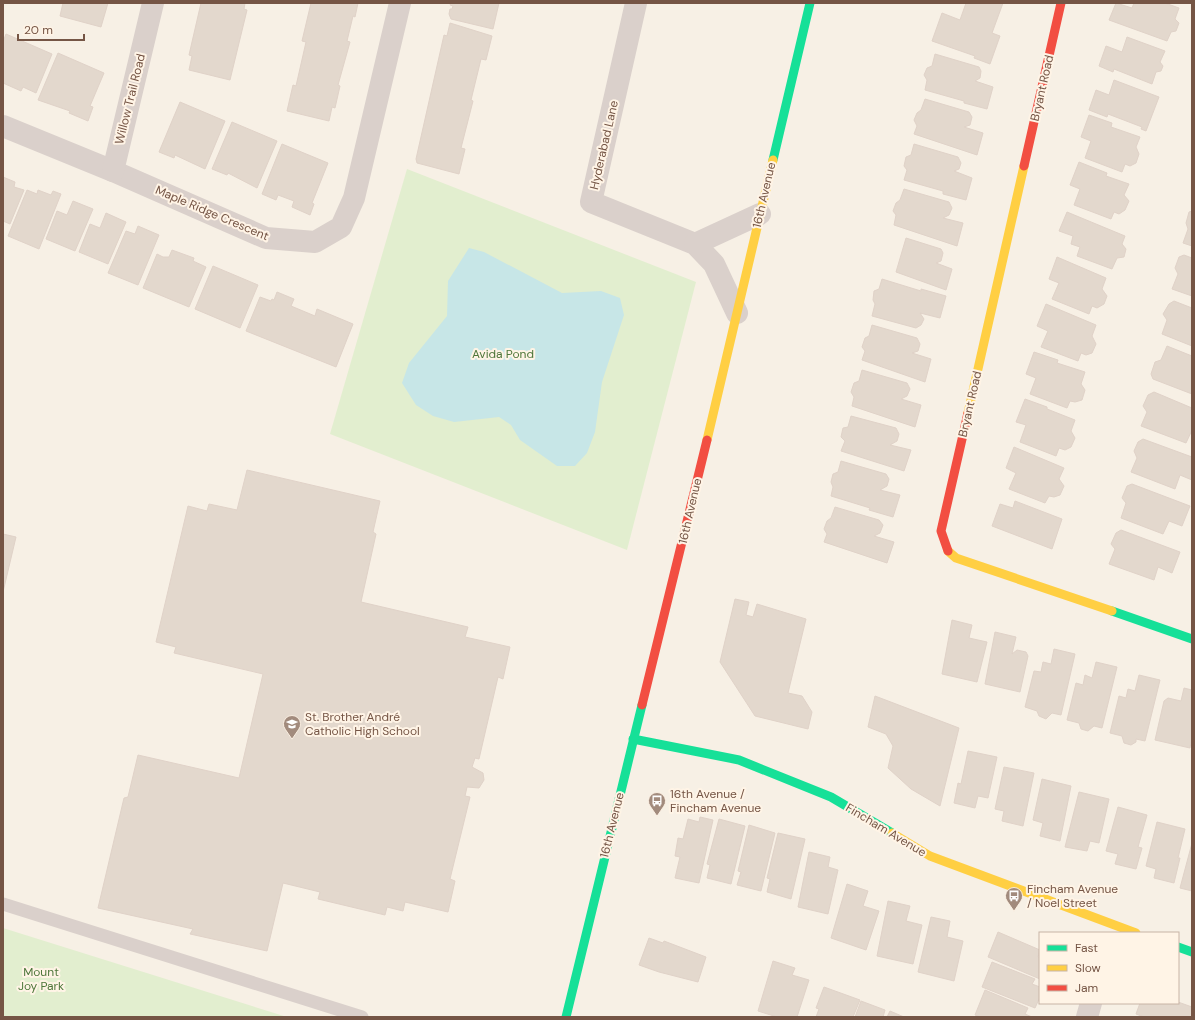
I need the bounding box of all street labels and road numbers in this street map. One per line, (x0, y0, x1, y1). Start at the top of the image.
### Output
street label: Willow Trail Road (111, 52, 149, 146)
street label: Bryant Road (1027, 53, 1057, 123)
street label: Hyderabad Lane (586, 99, 622, 191)
street label: 16th Avenue (749, 160, 779, 229)
street label: Maple Ridge Crescent (153, 182, 271, 244)
street label: Bryant Road (955, 369, 985, 439)
street label: 16th Avenue (675, 476, 705, 545)
street label: 16th Avenue (596, 790, 628, 859)
street label: Fincham Avenue (843, 800, 929, 860)

